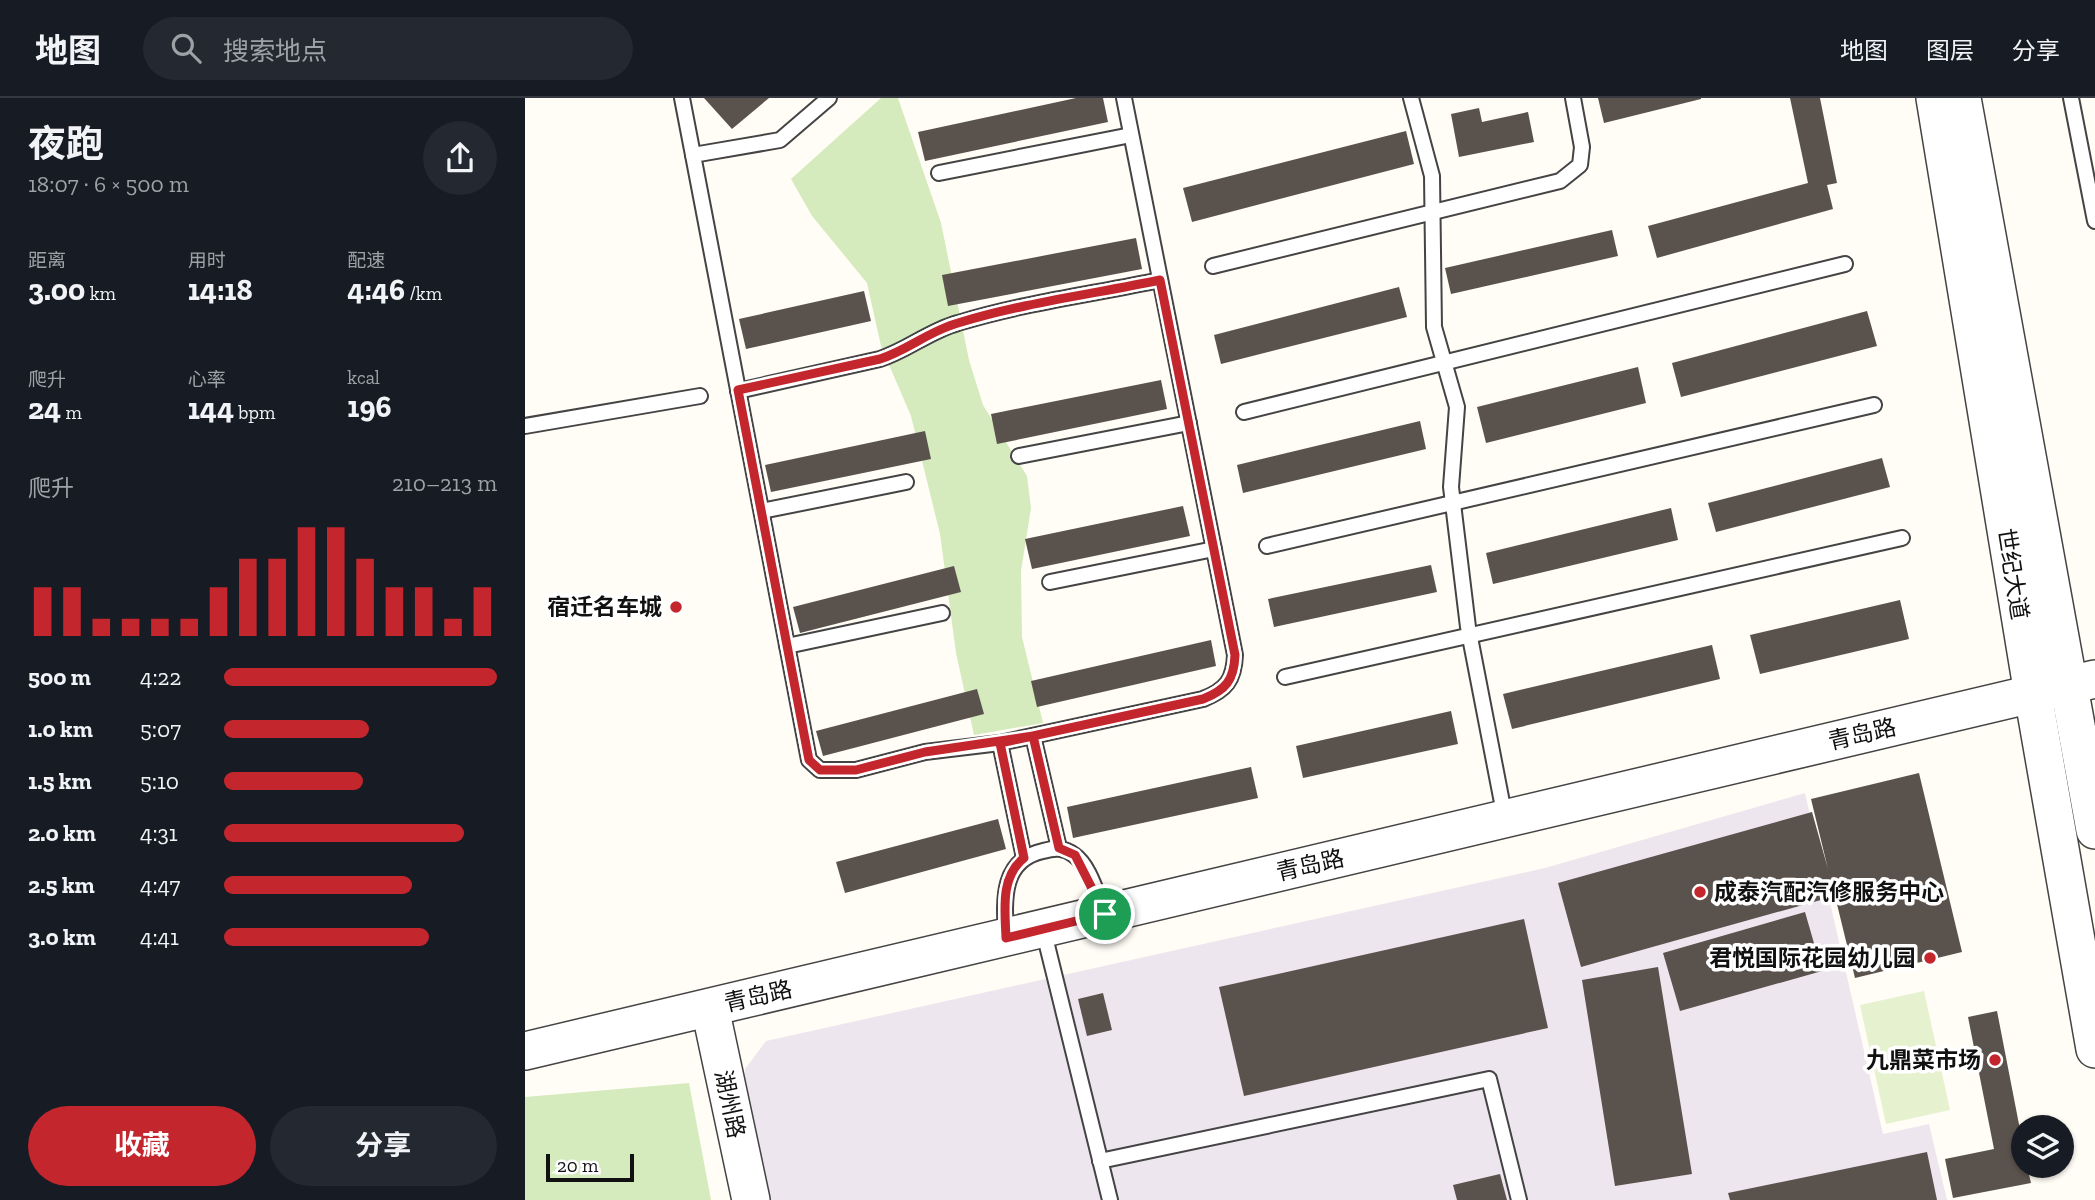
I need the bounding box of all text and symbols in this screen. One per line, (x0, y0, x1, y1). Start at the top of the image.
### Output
search box (143, 17, 633, 80)
icon: search (167, 29, 205, 67)
text: 地图 (35, 31, 101, 70)
text: 搜索地点 (223, 35, 327, 67)
text: 地图 (1840, 36, 1888, 65)
text: 图层 (1926, 36, 1974, 65)
text: 分享 (2012, 36, 2060, 65)
text: 夜跑 (28, 121, 104, 167)
button: share (423, 121, 497, 195)
text: 18:07 · 6 × 500 m (28, 170, 189, 198)
text: 距离 (28, 249, 66, 272)
text: 用时 (188, 249, 226, 272)
text: 配速 (347, 249, 385, 272)
text: 3.00 (28, 272, 85, 308)
text: 14:18 (188, 272, 253, 308)
text: 4:46 (347, 272, 405, 308)
text: km (85, 282, 116, 305)
text: /km (405, 282, 442, 305)
text: kcal (347, 366, 380, 389)
text: 爬升 (28, 368, 66, 391)
text: 心率 (188, 368, 226, 391)
text: 196 (347, 389, 392, 425)
text: 24 (28, 391, 61, 427)
text: 144 (188, 391, 234, 427)
text: m (61, 401, 82, 424)
text: bpm (234, 401, 275, 424)
text: 210–213 m (392, 469, 497, 497)
text: 爬升 (28, 474, 74, 502)
street label: 世纪大道 (1992, 526, 2034, 622)
place label: 宿迁名车城 (547, 593, 662, 621)
marker: 宿迁名车城 (668, 599, 684, 615)
text: 500 m (28, 663, 91, 691)
text: 4:22 (140, 663, 181, 691)
street label: 青岛路 (1825, 713, 1899, 755)
text: 1.0 km (28, 715, 93, 743)
text: 5:07 (140, 715, 181, 743)
text: 1.5 km (28, 767, 92, 795)
text: 5:10 (140, 767, 179, 795)
text: 2.0 km (28, 819, 96, 847)
text: 4:31 (140, 819, 178, 847)
street label: 青岛路 (1273, 844, 1347, 886)
text: 2.5 km (28, 871, 95, 899)
text: 4:47 (140, 871, 180, 899)
place label: 成泰汽配汽修服务中心 (1714, 878, 1944, 906)
pin (1075, 884, 1135, 944)
marker: 成泰汽配汽修服务中心 (1692, 884, 1708, 900)
icon: arrive (1086, 895, 1124, 933)
text: 3.0 km (28, 923, 96, 951)
text: 4:41 (140, 923, 179, 951)
place label: 君悦国际花园幼儿园 (1709, 944, 1916, 972)
marker: 君悦国际花园幼儿园 (1922, 950, 1938, 966)
street label: 青岛路 (721, 975, 795, 1017)
place label: 九鼎菜市场 (1866, 1046, 1981, 1074)
marker: 九鼎菜市场 (1987, 1052, 2003, 1068)
street label: 湖州路 (709, 1067, 751, 1141)
button: 收藏 (28, 1106, 256, 1186)
button: 分享 (270, 1106, 497, 1186)
map controls (2011, 1115, 2074, 1178)
button: layers (2011, 1115, 2074, 1178)
scale bar (546, 1151, 633, 1183)
text: 20 m (557, 1154, 598, 1177)

